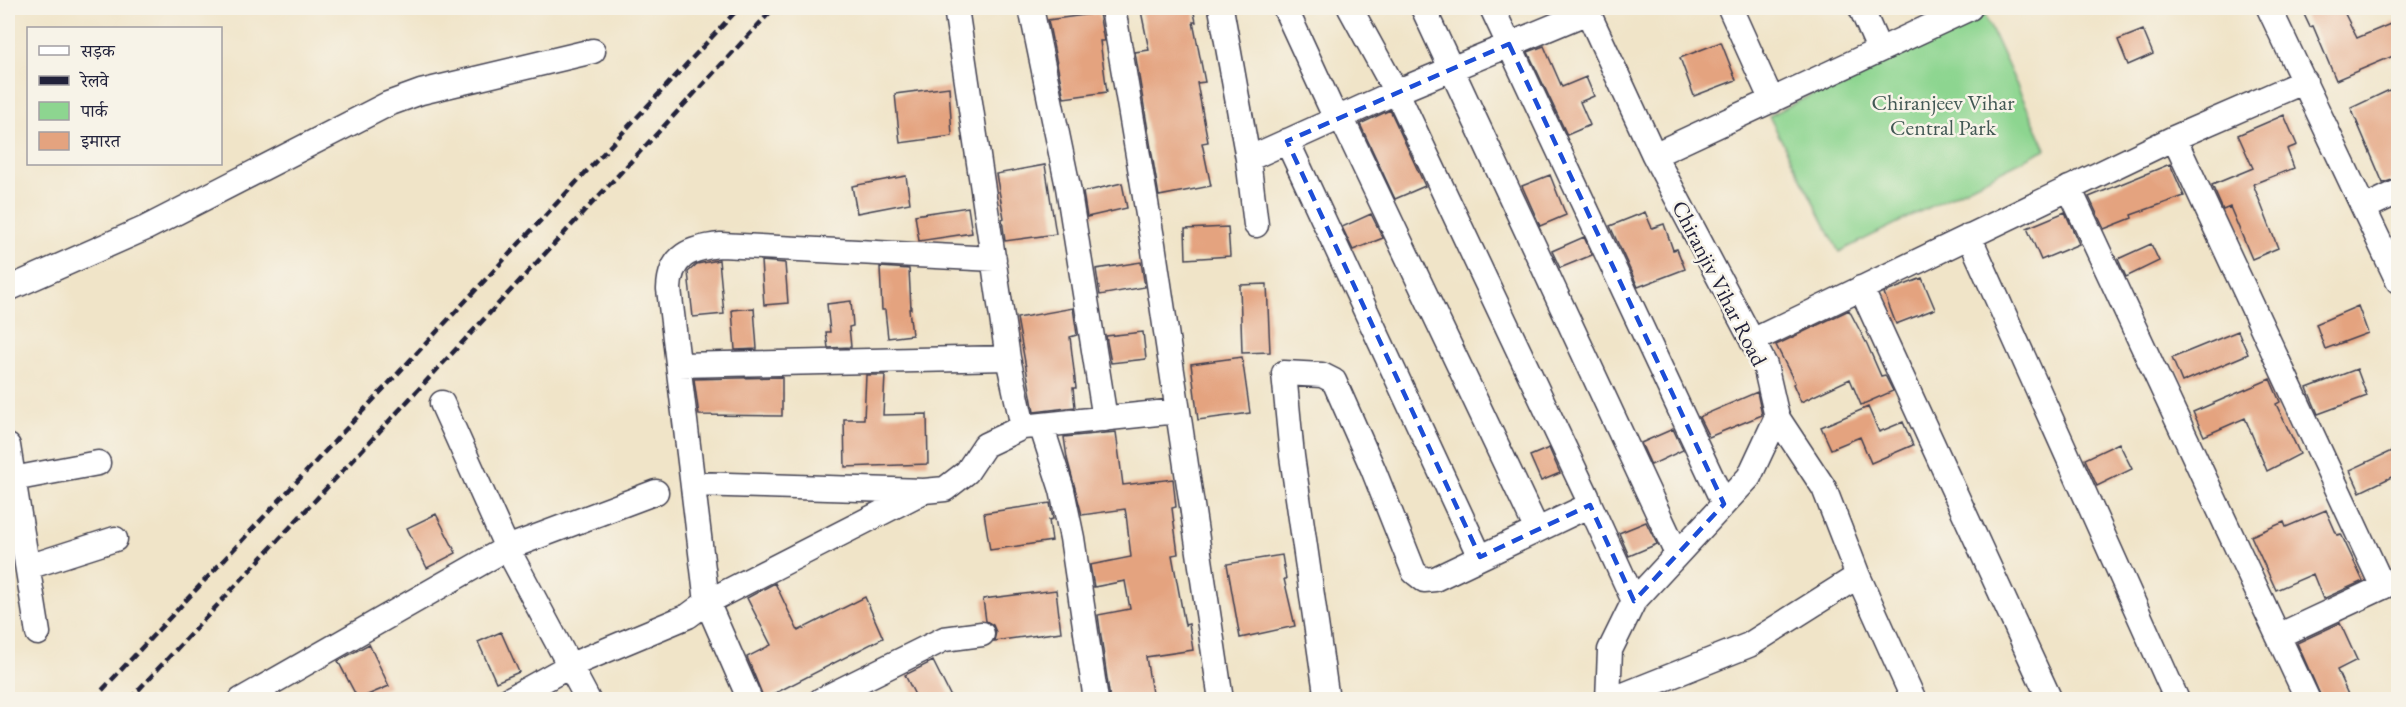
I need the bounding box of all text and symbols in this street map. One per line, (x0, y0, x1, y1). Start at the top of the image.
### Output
legend (27, 27, 222, 165)
text: सड़क (80, 39, 116, 62)
text: रेलवे (79, 69, 110, 92)
park label: Chiranjeev Vihar Central Park (1871, 88, 2015, 142)
text: पार्क (80, 99, 109, 122)
text: इमारत (80, 129, 121, 152)
street label: Chiranjiv Vihar Road (1665, 196, 1774, 372)

